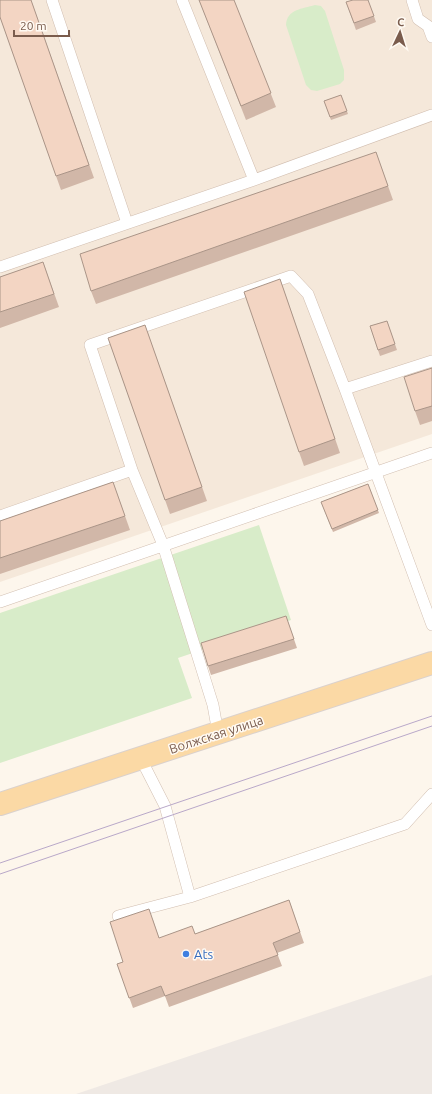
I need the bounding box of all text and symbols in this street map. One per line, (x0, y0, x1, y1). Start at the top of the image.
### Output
scale bar (14, 12, 69, 38)
north arrow (380, 12, 420, 52)
text: С (397, 16, 405, 28)
text: 20 m (20, 19, 47, 32)
street label: Волжская улица (167, 712, 265, 756)
place label: Ats (194, 947, 214, 961)
marker: Ats (181, 949, 191, 959)

